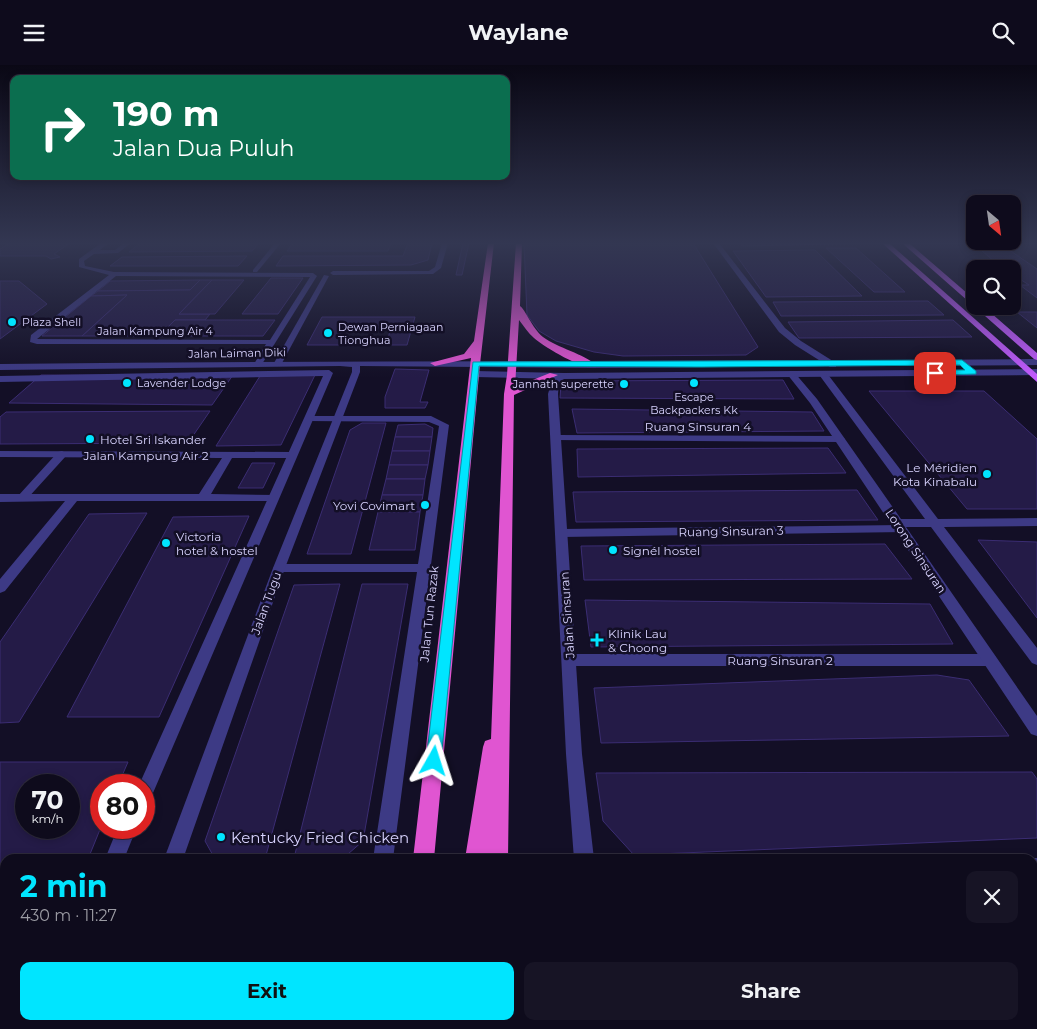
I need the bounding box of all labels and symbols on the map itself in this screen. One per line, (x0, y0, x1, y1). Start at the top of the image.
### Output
north arrow (966, 195, 1021, 250)
place label: Plaza Shell (22, 315, 81, 329)
marker: Plaza Shell (6, 316, 18, 328)
place label: Dewan Perniagaan Tionghua (338, 320, 443, 347)
street label: Jalan Kampung Air 4 (96, 324, 214, 338)
marker: Dewan Perniagaan Tionghua (322, 327, 334, 339)
street label: Jalan Laiman Diki (187, 345, 286, 361)
pin (914, 352, 956, 394)
place label: Lavender Lodge (137, 376, 226, 390)
marker: Lavender Lodge (121, 377, 133, 389)
place label: Jannath superette (512, 377, 614, 391)
marker: Escape Backpackers Kk (688, 377, 700, 389)
marker: Jannath superette (618, 378, 630, 390)
place label: Escape Backpackers Kk (650, 390, 738, 417)
street label: Ruang Sinsuran 4 (645, 419, 751, 434)
place label: Hotel Sri Iskander (100, 432, 206, 447)
marker: Hotel Sri Iskander (84, 433, 96, 445)
street label: Jalan Kampung Air 2 (82, 448, 209, 463)
place label: Le Méridien Kota Kinabalu (893, 460, 977, 489)
marker: Le Méridien Kota Kinabalu (981, 468, 993, 480)
place label: Yovi Covimart (333, 498, 415, 513)
marker: Yovi Covimart (419, 499, 431, 511)
street label: Lorong Sinsuran (882, 506, 950, 596)
street label: Ruang Sinsuran 3 (678, 523, 784, 539)
place label: Victoria hotel & hostel (176, 529, 258, 558)
marker: Victoria hotel & hostel (160, 537, 172, 549)
place label: Signél hostel (623, 543, 700, 558)
marker: Signél hostel (607, 544, 619, 556)
street label: Jalan Tun Razak (416, 564, 442, 664)
street label: Jalan Tugu (247, 570, 284, 637)
street label: Jalan Sinsuran (556, 571, 578, 660)
place label: Klinik Lau & Choong (608, 626, 667, 655)
marker: Klinik Lau & Choong (590, 633, 604, 647)
street label: Ruang Sinsuran 2 (727, 653, 833, 668)
position arrow (407, 734, 459, 786)
speed limit sign: 80 (90, 774, 155, 839)
place label: Kentucky Fried Chicken (231, 828, 409, 847)
marker: Kentucky Fried Chicken (215, 831, 227, 843)

